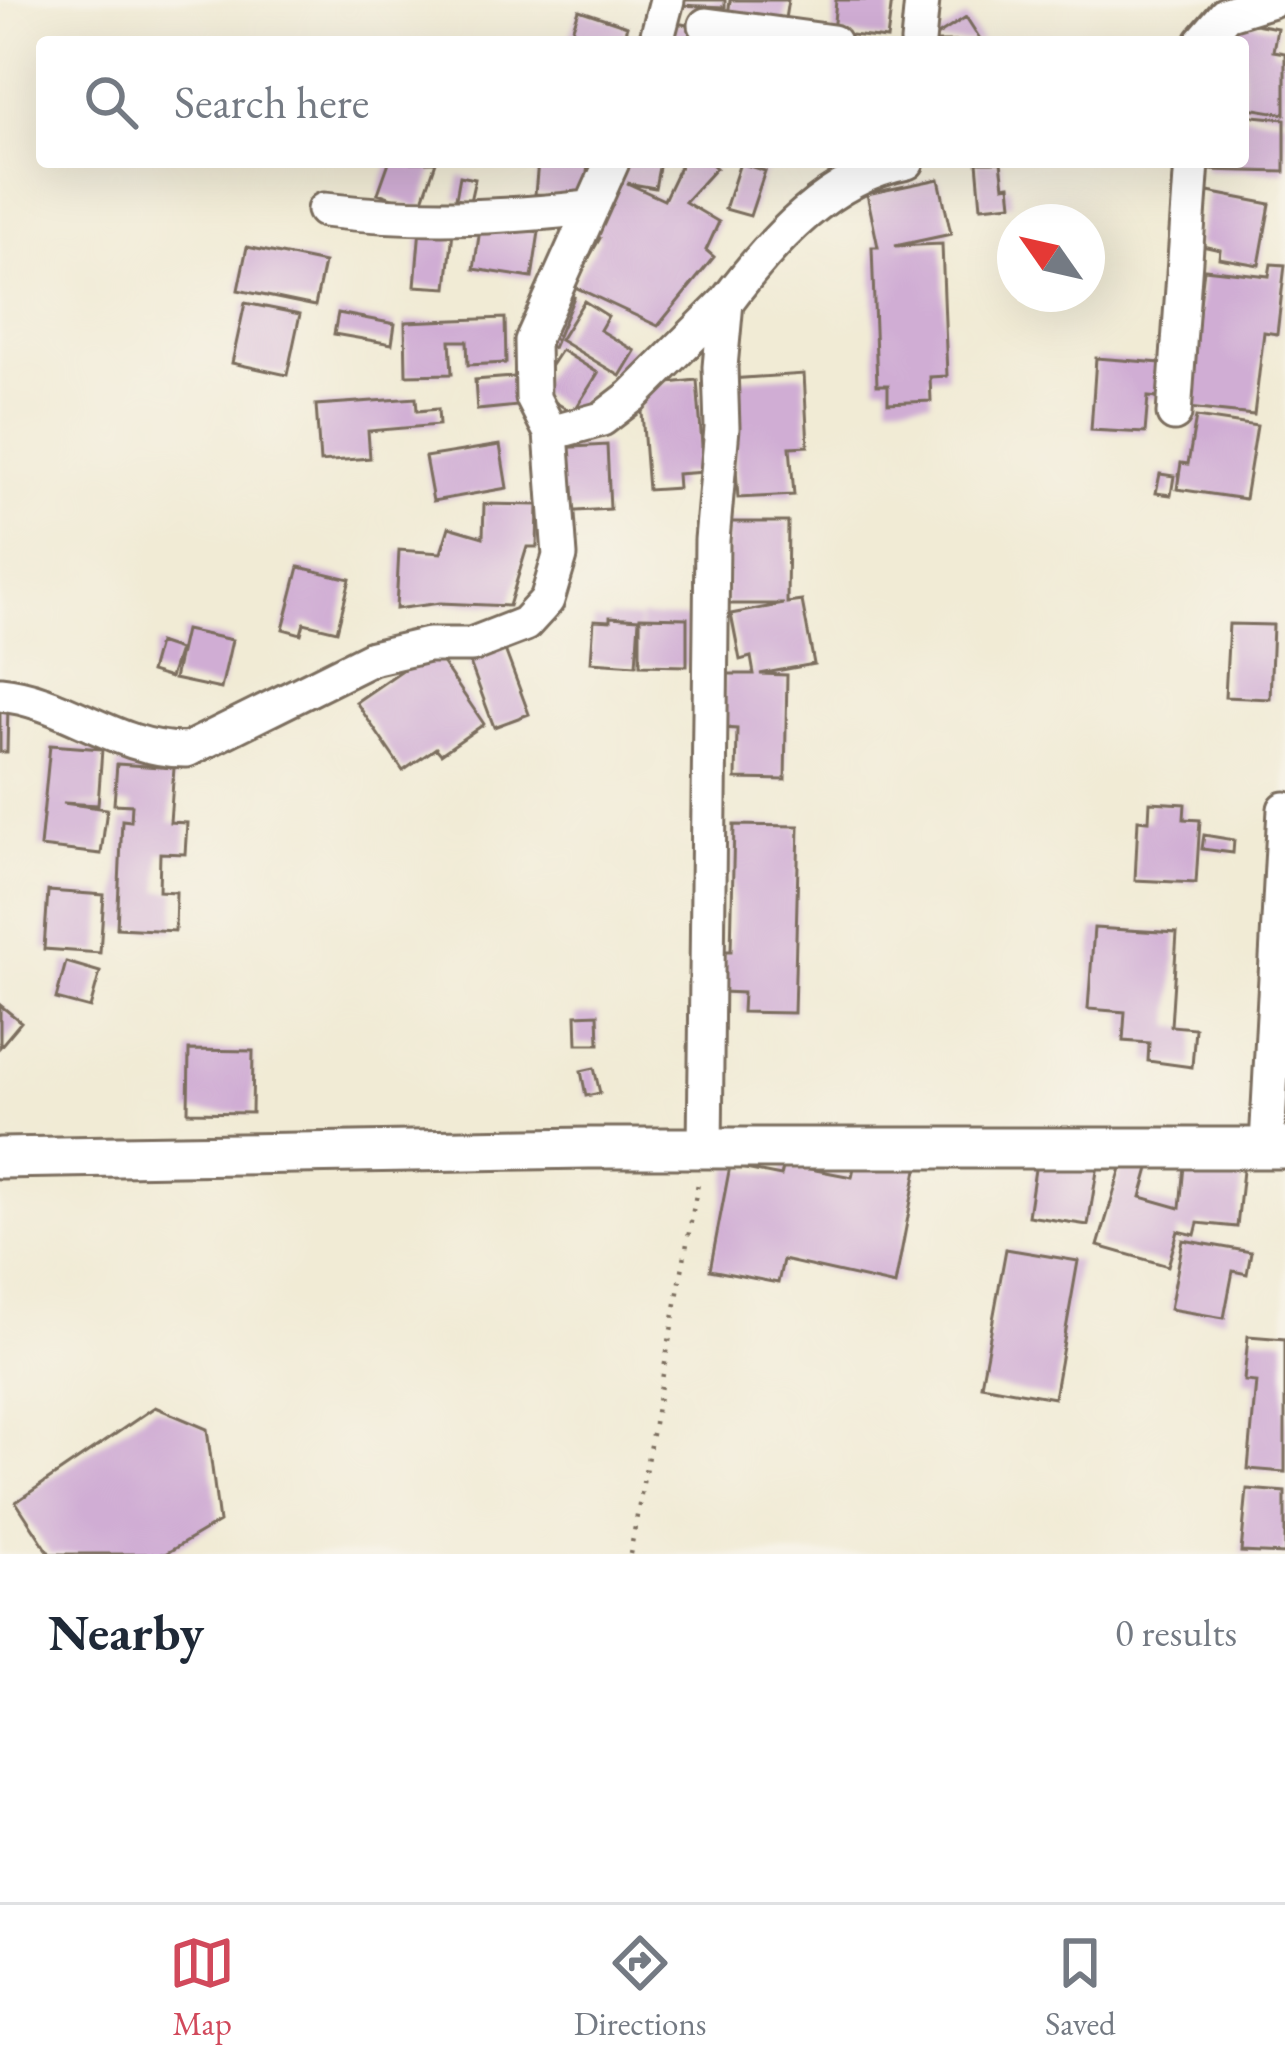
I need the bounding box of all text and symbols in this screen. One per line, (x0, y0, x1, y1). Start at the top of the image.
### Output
search box (36, 36, 1249, 168)
icon: search (78, 69, 144, 135)
text: Search here (174, 73, 369, 131)
north arrow (997, 204, 1105, 312)
text: Nearby (48, 1599, 204, 1665)
text: 0 results (1115, 1607, 1237, 1658)
tab: Map (169, 1930, 235, 2045)
tab: Directions (574, 1930, 707, 2045)
tab: Saved (1045, 1930, 1116, 2045)

